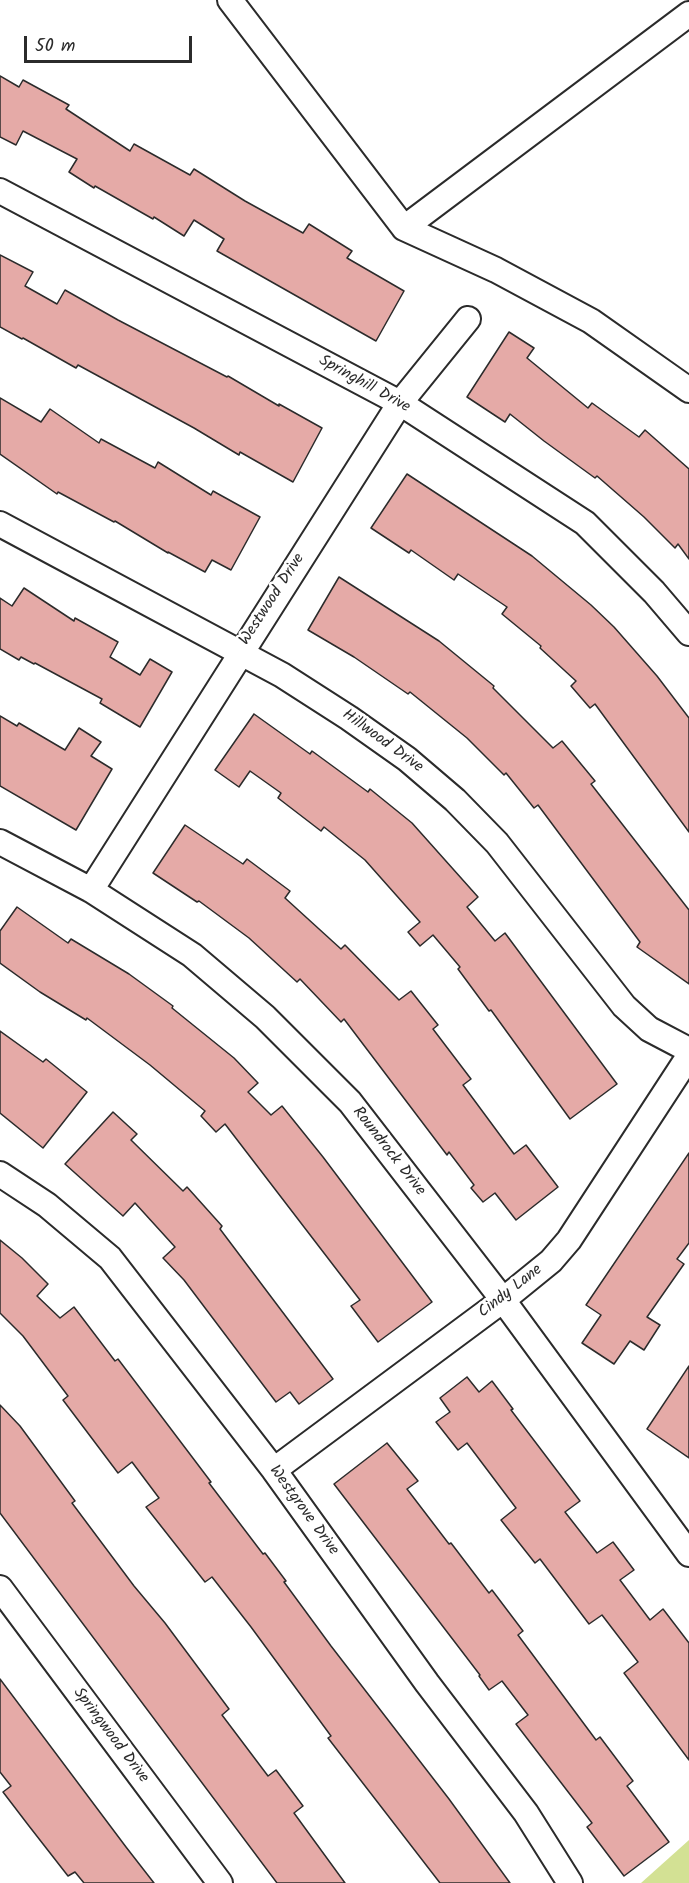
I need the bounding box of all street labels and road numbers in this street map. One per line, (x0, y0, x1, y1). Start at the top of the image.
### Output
street label: Springhill Drive (315, 352, 413, 418)
street label: Westwood Drive (236, 550, 310, 650)
street label: Hillwood Drive (338, 706, 426, 778)
street label: Roundrock Drive (347, 1104, 429, 1200)
street label: Cindy Lane (475, 1261, 547, 1323)
street label: Westgrove Drive (264, 1462, 342, 1560)
street label: Springwood Drive (68, 1685, 152, 1787)

